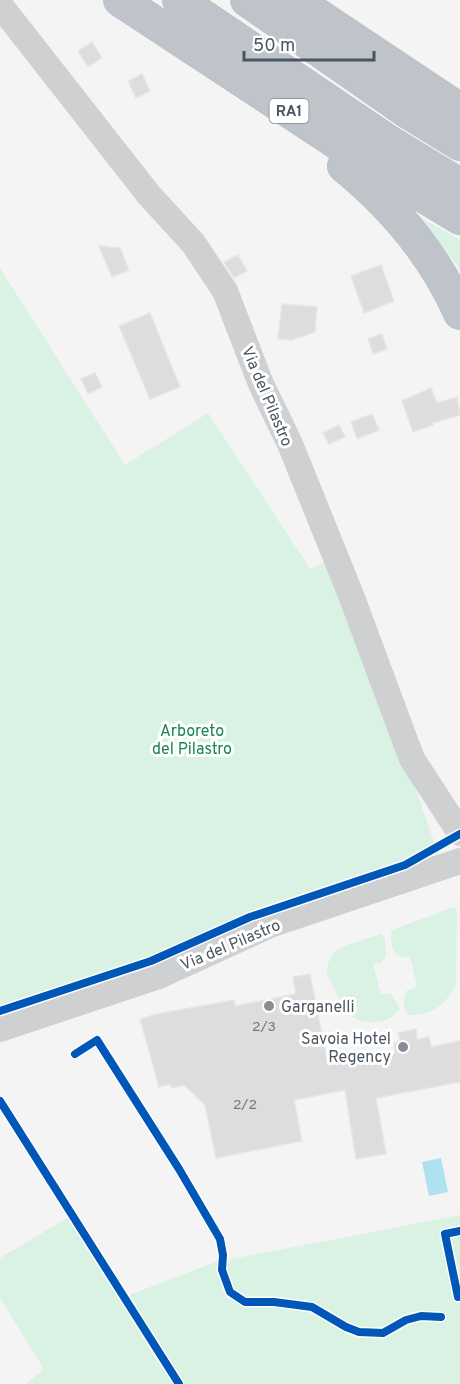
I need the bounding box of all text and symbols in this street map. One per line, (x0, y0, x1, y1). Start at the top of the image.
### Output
scale bar (244, 24, 374, 62)
text: 50 m (253, 35, 295, 58)
road number: RA1 (270, 99, 308, 123)
street label: Via del Pilastro (236, 344, 296, 450)
park label: Arboreto del Pilastro (152, 722, 232, 760)
street label: Via del Pilastro (178, 916, 284, 976)
place label: Garganelli (281, 998, 355, 1018)
marker: Garganelli (262, 999, 276, 1013)
house number: 2/3 (252, 1019, 276, 1036)
place label: Savoia Hotel Regency (301, 1030, 391, 1068)
marker: Savoia Hotel Regency (396, 1040, 410, 1054)
house number: 2/2 (233, 1097, 257, 1114)

